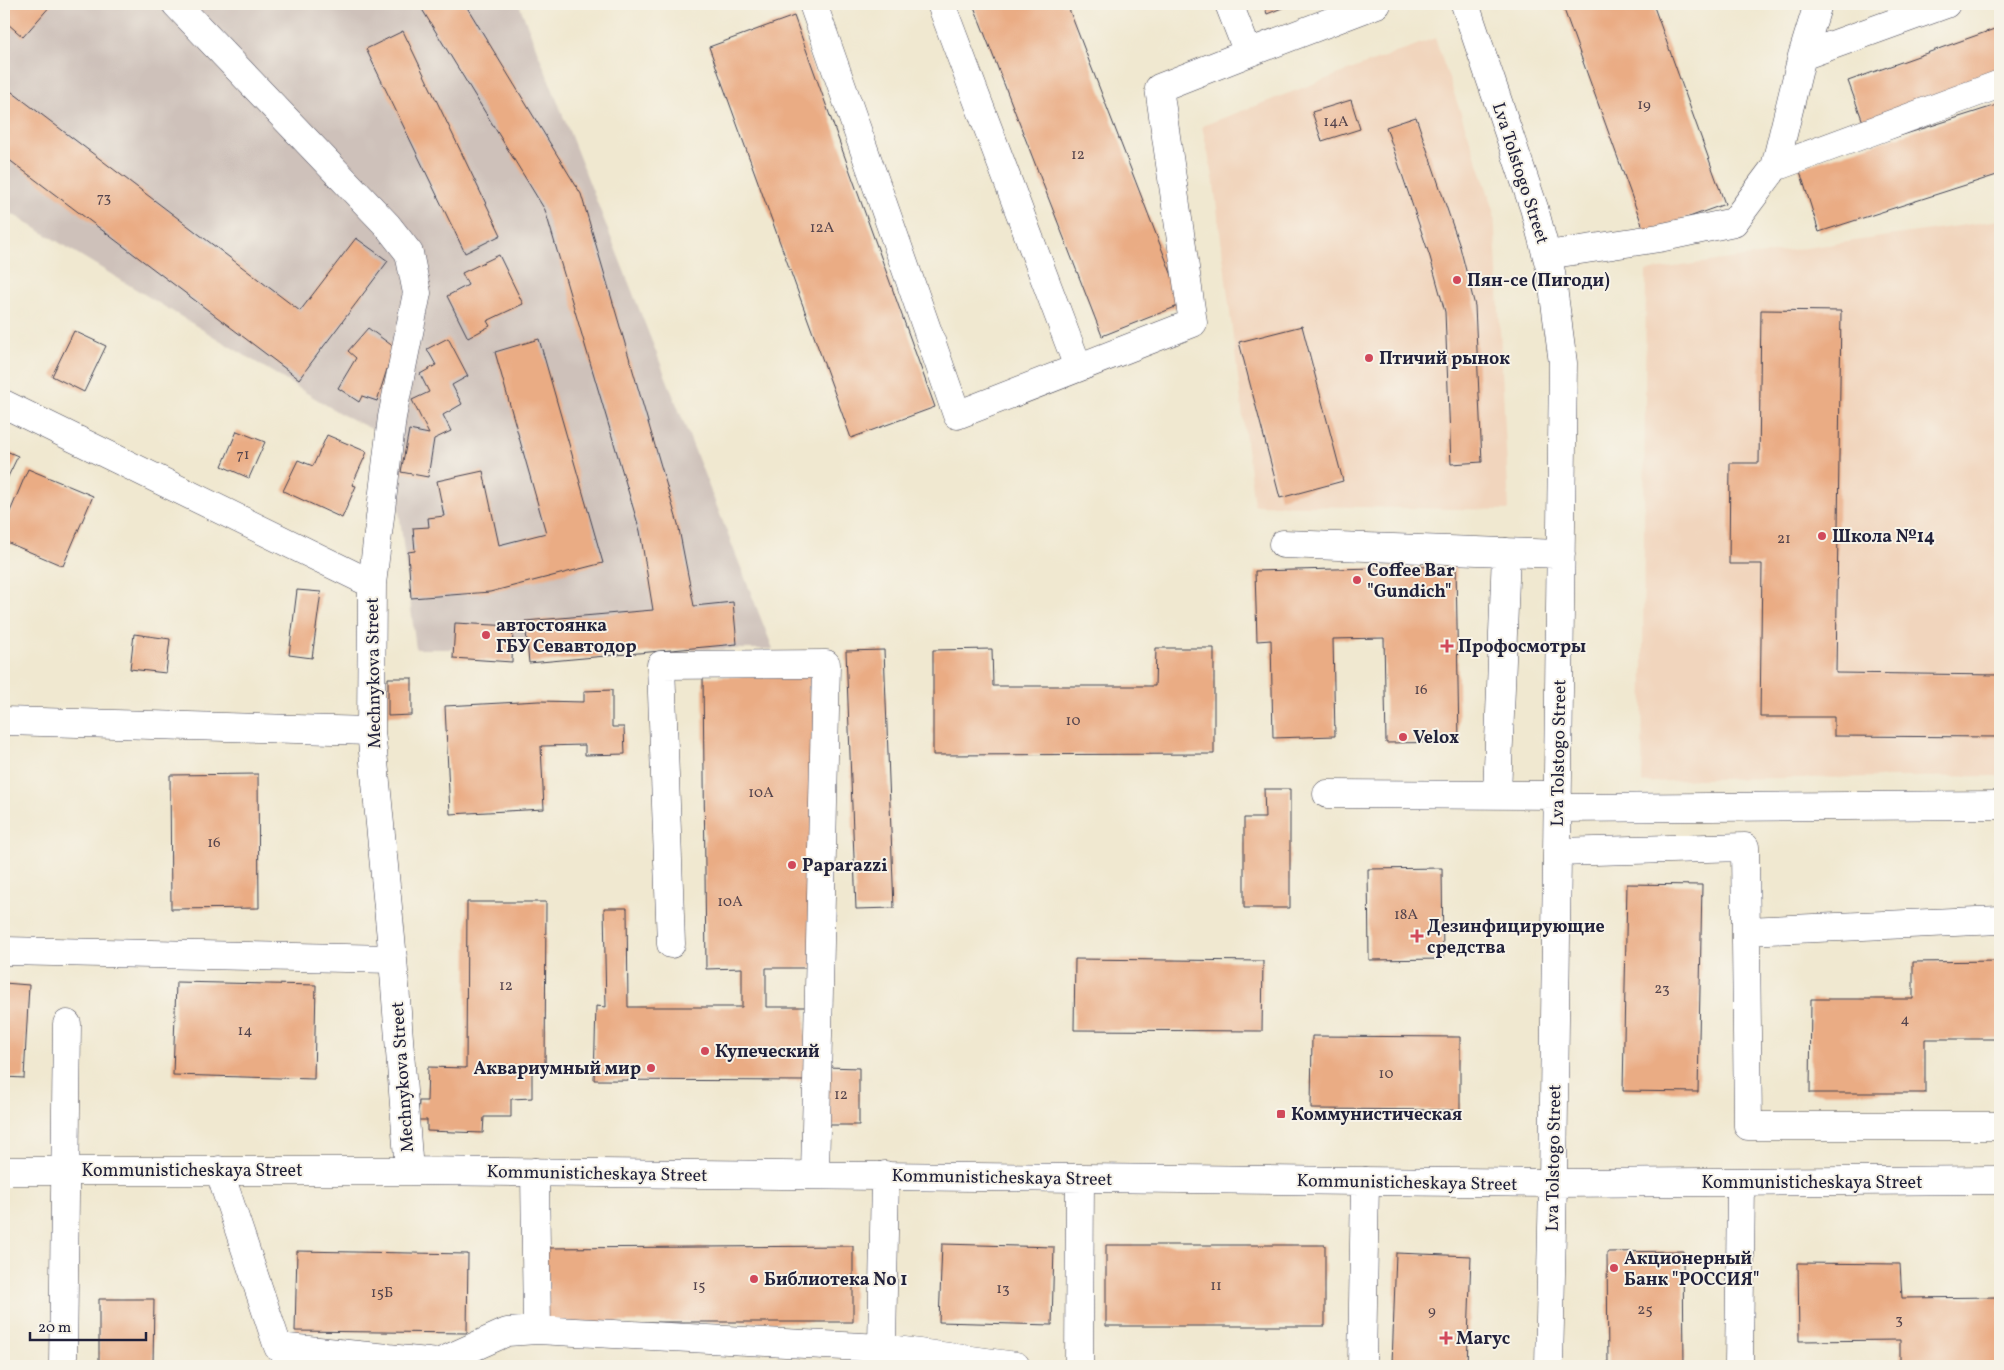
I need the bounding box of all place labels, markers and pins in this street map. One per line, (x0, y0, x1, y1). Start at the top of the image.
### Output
place label: Пян-се (Пигоди) (1467, 269, 1610, 294)
marker: Пян-се (Пигоди) (1451, 274, 1463, 286)
place label: Птичий рынок (1379, 347, 1510, 372)
marker: Птичий рынок (1363, 352, 1375, 364)
place label: Школа №14 (1832, 525, 1935, 550)
marker: Школа №14 (1816, 530, 1828, 542)
place label: Coffee Bar "Gundich" (1367, 559, 1455, 605)
marker: Coffee Bar "Gundich" (1351, 574, 1363, 586)
place label: автостоянка ГБУ Севавтодор (496, 614, 637, 660)
marker: автостоянка ГБУ Севавтодор (480, 629, 492, 641)
place label: Профосмотры (1458, 635, 1586, 660)
marker: Профосмотры (1440, 639, 1454, 653)
place label: Velox (1413, 726, 1459, 751)
marker: Velox (1397, 731, 1409, 743)
place label: Paparazzi (802, 854, 888, 879)
marker: Paparazzi (786, 859, 798, 871)
place label: Дезинфицирующие средства (1427, 915, 1605, 961)
marker: Дезинфицирующие средства (1411, 930, 1423, 942)
place label: Купеческий (715, 1040, 820, 1065)
marker: Купеческий (699, 1045, 711, 1057)
place label: Аквариумный мир (474, 1057, 641, 1082)
marker: Аквариумный мир (645, 1062, 657, 1074)
place label: Коммунистическая (1291, 1103, 1462, 1128)
marker: Коммунистическая (1275, 1108, 1287, 1120)
place label: Акционерный Банк "РОССИЯ" (1624, 1247, 1760, 1293)
marker: Акционерный Банк "РОССИЯ" (1608, 1262, 1620, 1274)
place label: Библиотека No 1 (764, 1268, 907, 1293)
marker: Библиотека No 1 (748, 1273, 760, 1285)
place label: Магус (1456, 1327, 1510, 1352)
marker: Магус (1440, 1332, 1452, 1344)

